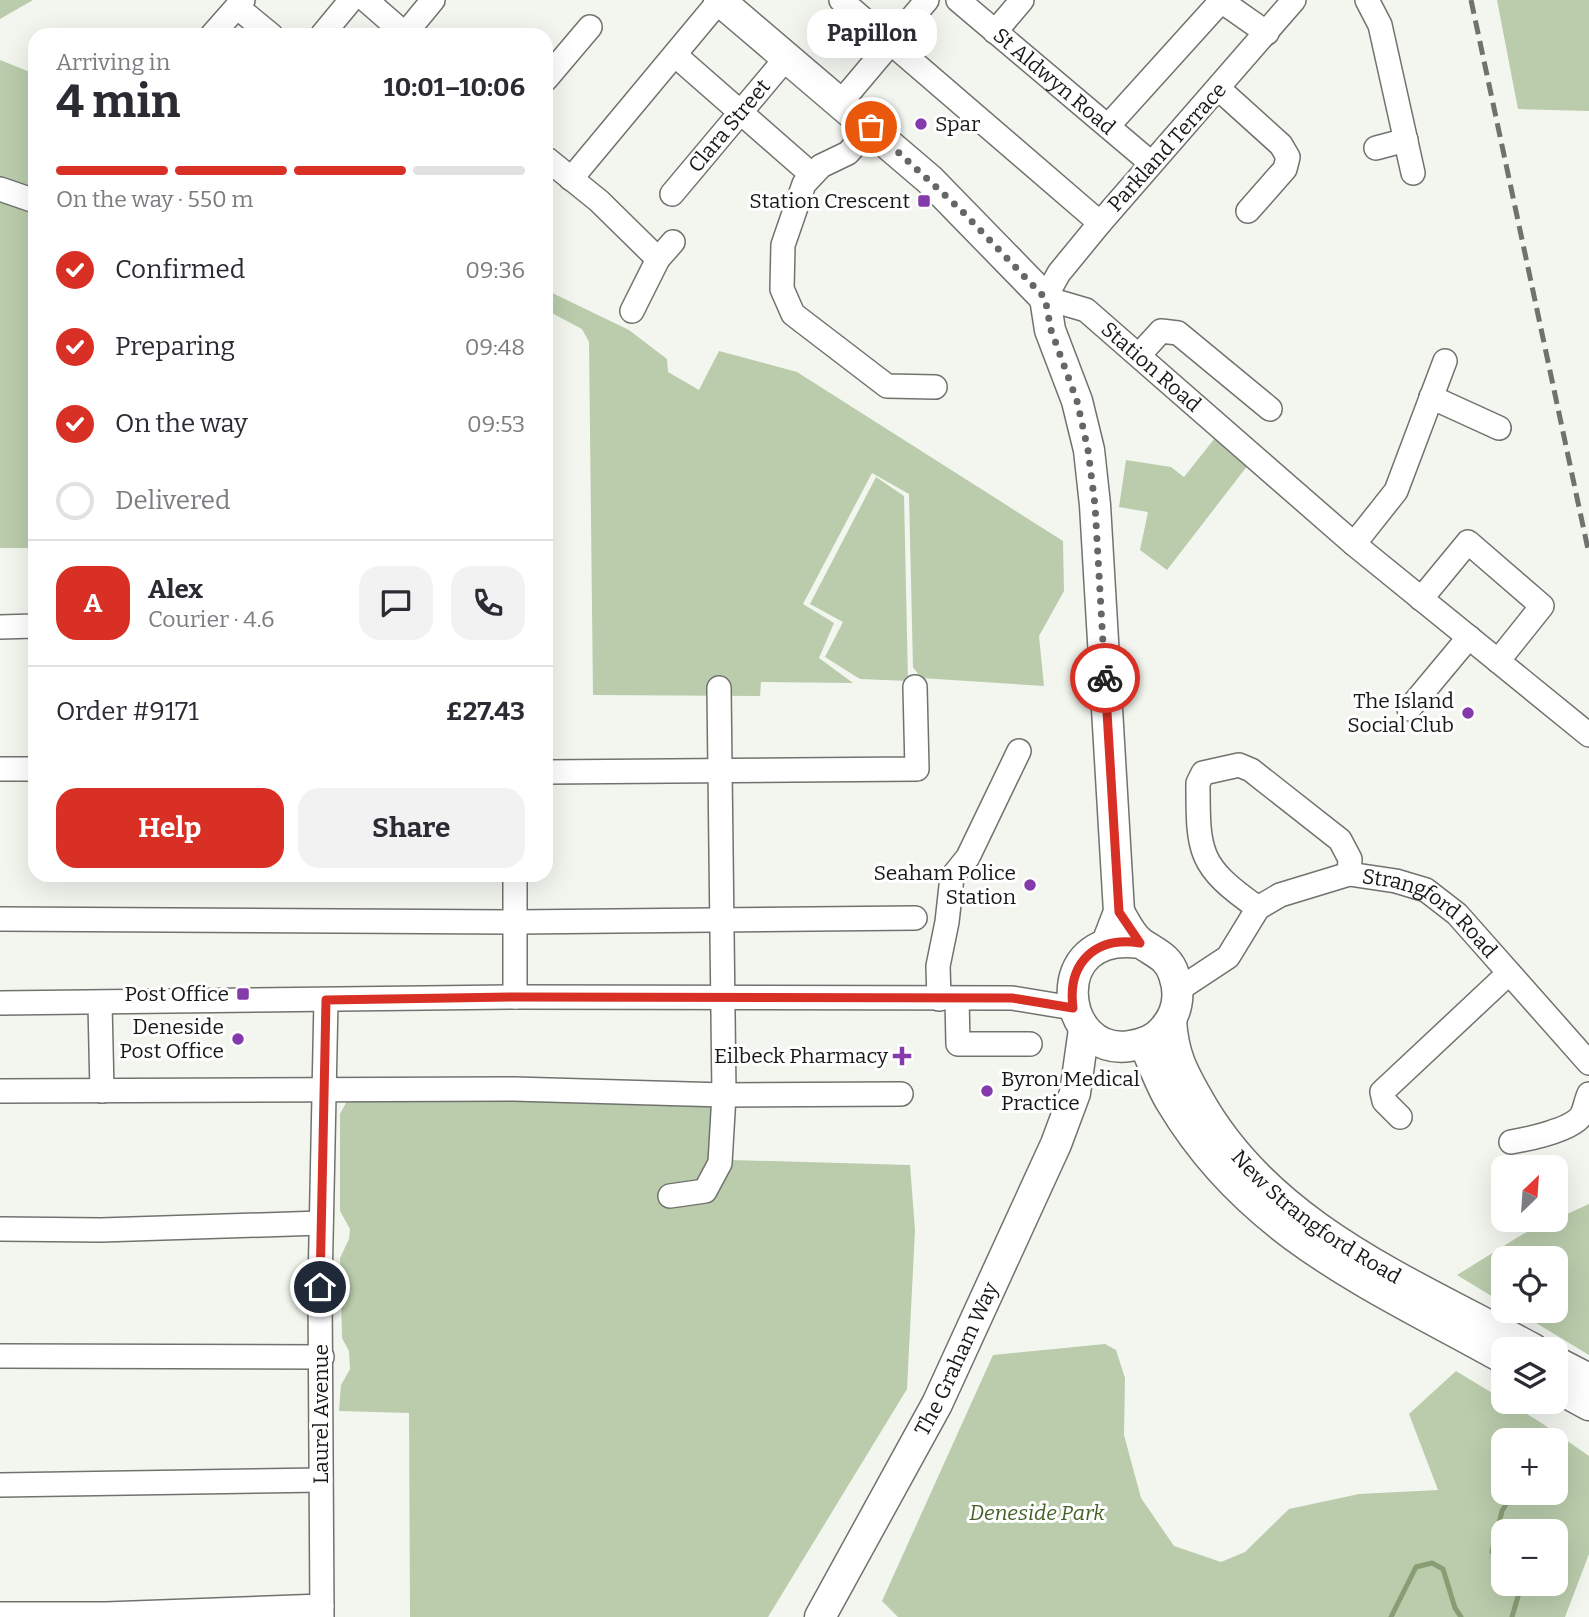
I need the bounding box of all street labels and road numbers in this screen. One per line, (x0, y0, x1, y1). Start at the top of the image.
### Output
street label: St Aldwyn Road (988, 22, 1121, 140)
street label: Clara Street (683, 74, 776, 178)
street label: Parkland Terrace (1102, 77, 1232, 217)
street label: Station Road (1096, 316, 1206, 417)
street label: Strangford Road (1360, 863, 1503, 963)
street label: New Strangford Road (1226, 1145, 1406, 1290)
street label: The Graham Way (909, 1277, 1004, 1440)
street label: Laurel Avenue (308, 1344, 334, 1484)

